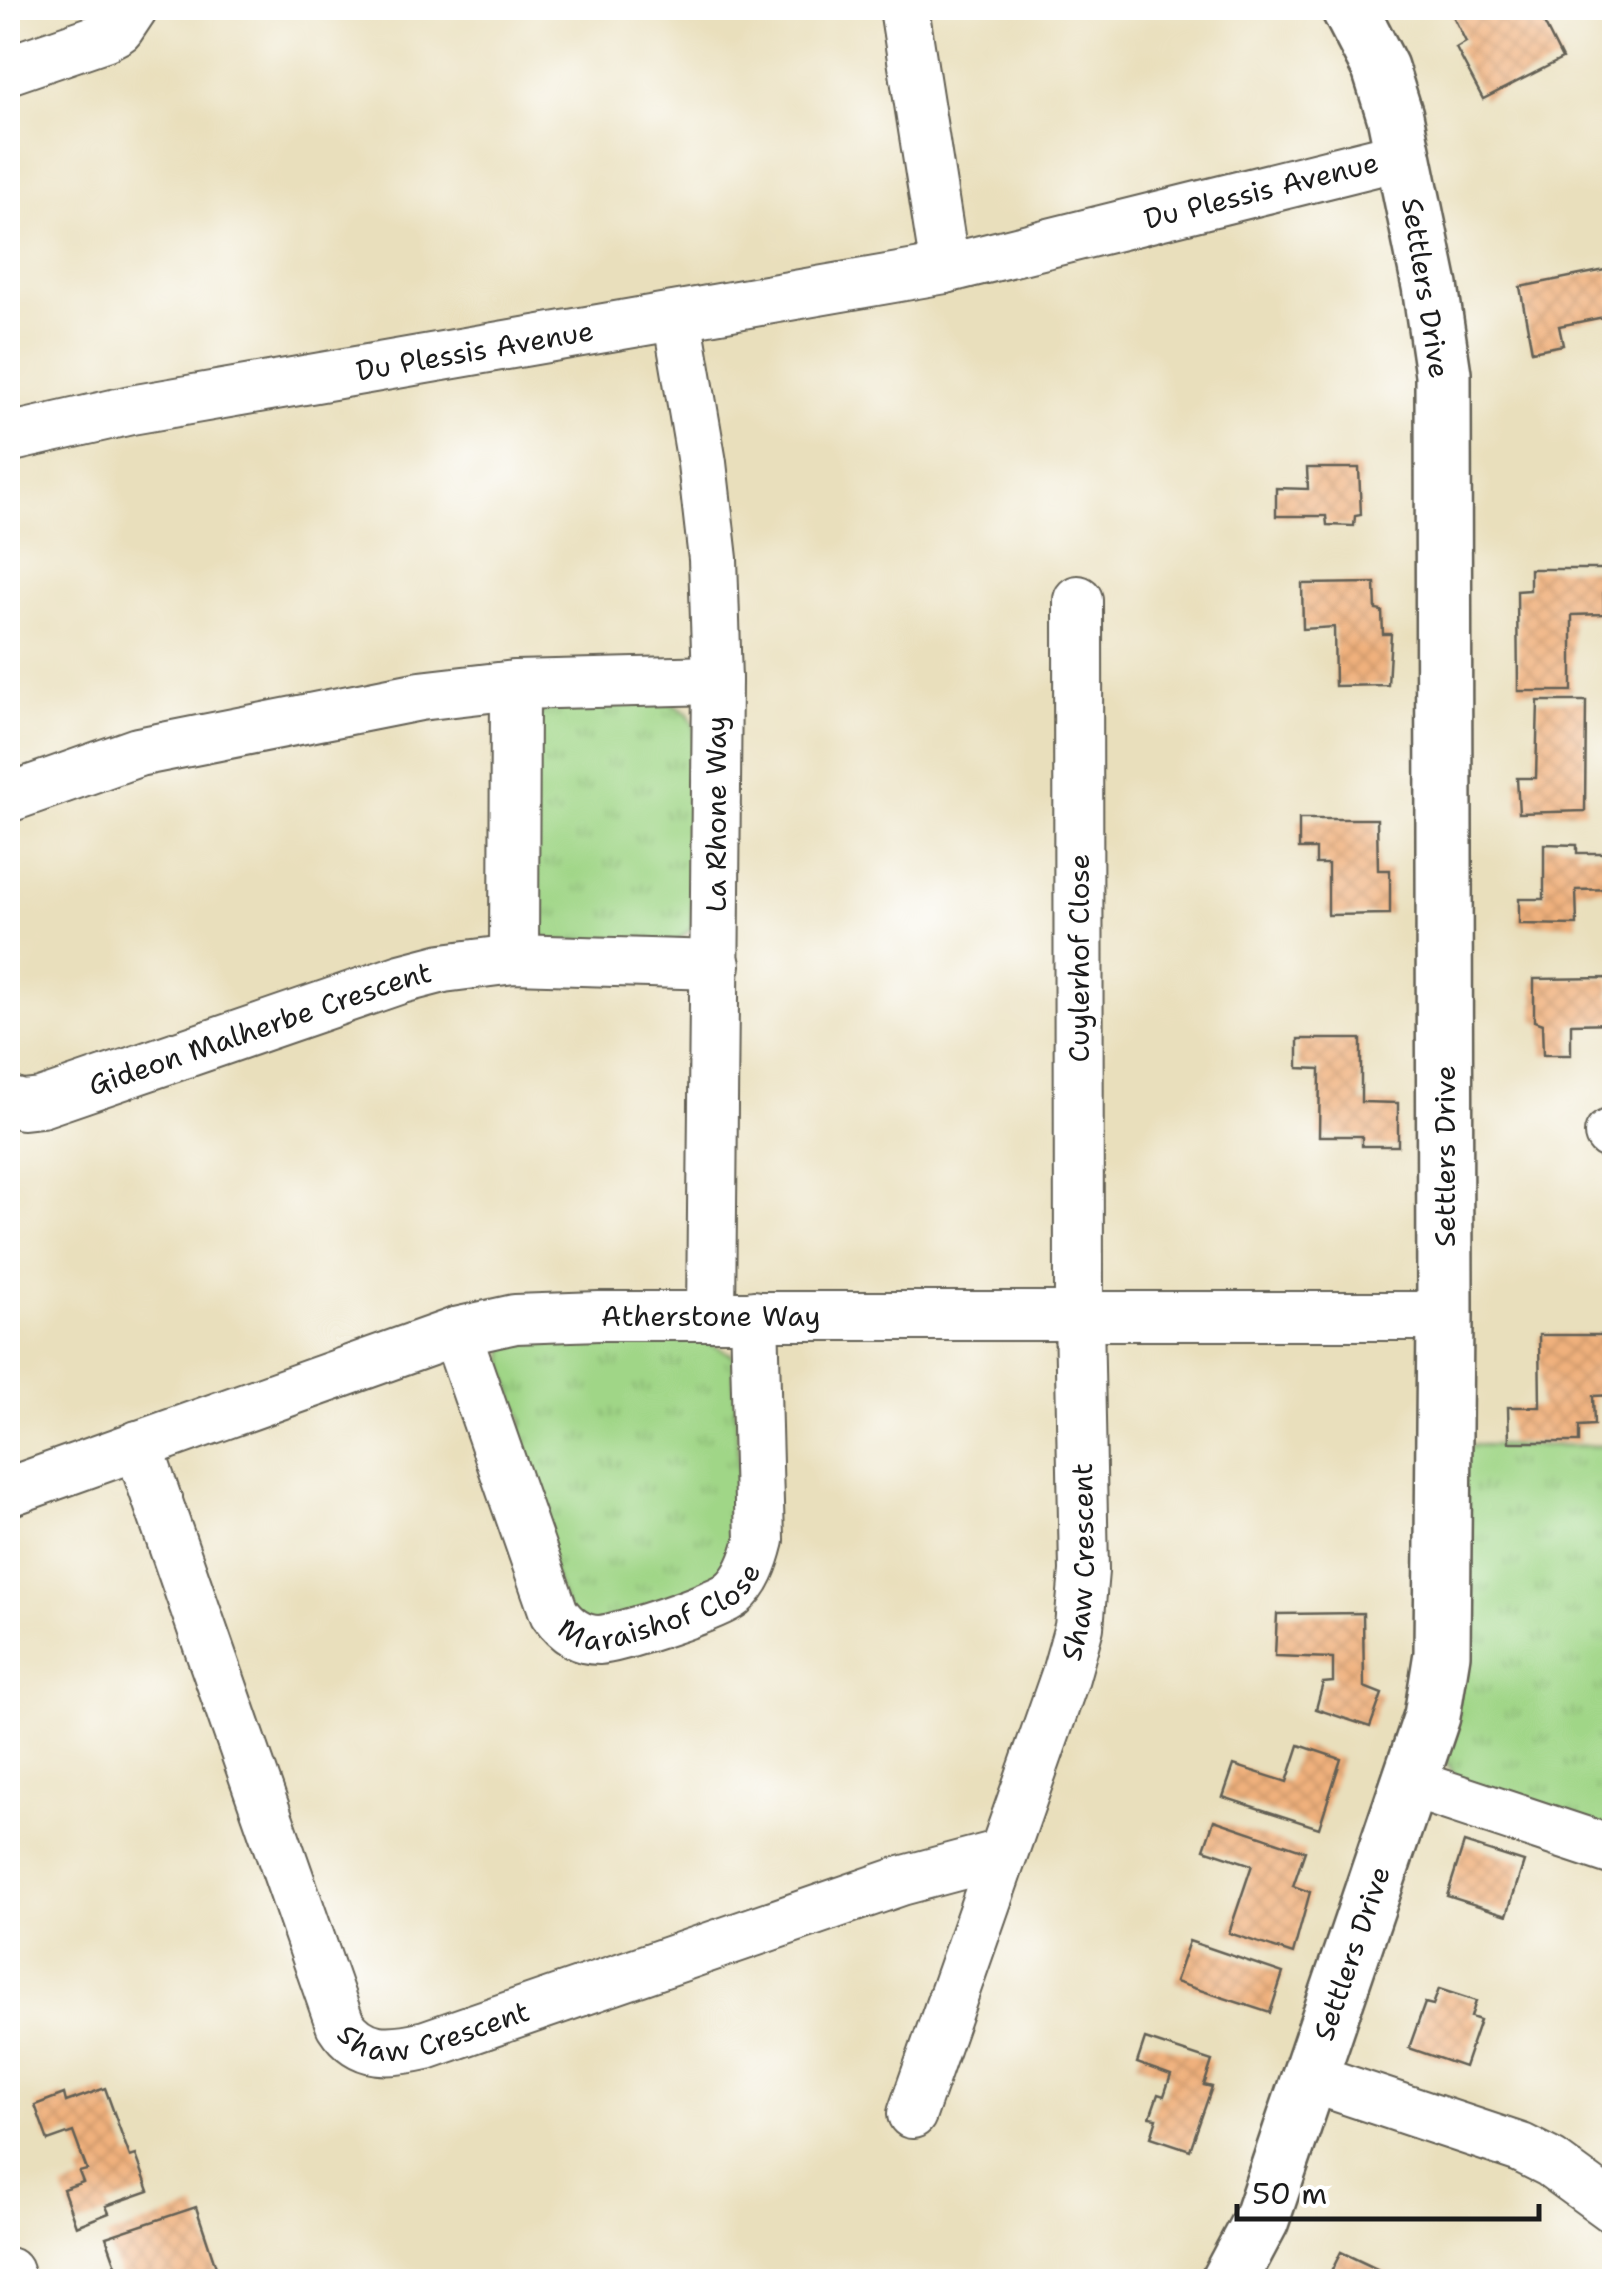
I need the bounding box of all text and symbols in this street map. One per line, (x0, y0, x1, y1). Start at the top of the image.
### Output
street label: Du Plessis Avenue (1140, 143, 1382, 238)
street label: Settlers Drive (1393, 195, 1459, 381)
street label: Du Plessis Avenue (353, 311, 596, 390)
street label: La Rhone Way (697, 716, 735, 912)
street label: Cuylerhof Close (1060, 854, 1098, 1062)
street label: Gideon Malherbe Crescent (83, 953, 435, 1104)
street label: Settlers Drive (1426, 1065, 1464, 1247)
street label: Atherstone Way (601, 1297, 821, 1335)
street label: Shaw Crescent (1052, 1463, 1103, 1665)
street label: Maraishof Close (551, 1557, 769, 1660)
street label: Settlers Drive (1304, 1861, 1399, 2045)
street label: Shaw Crescent (329, 1992, 534, 2070)
scale bar (1237, 2159, 1540, 2221)
text: 50 m (1252, 2173, 1327, 2214)

